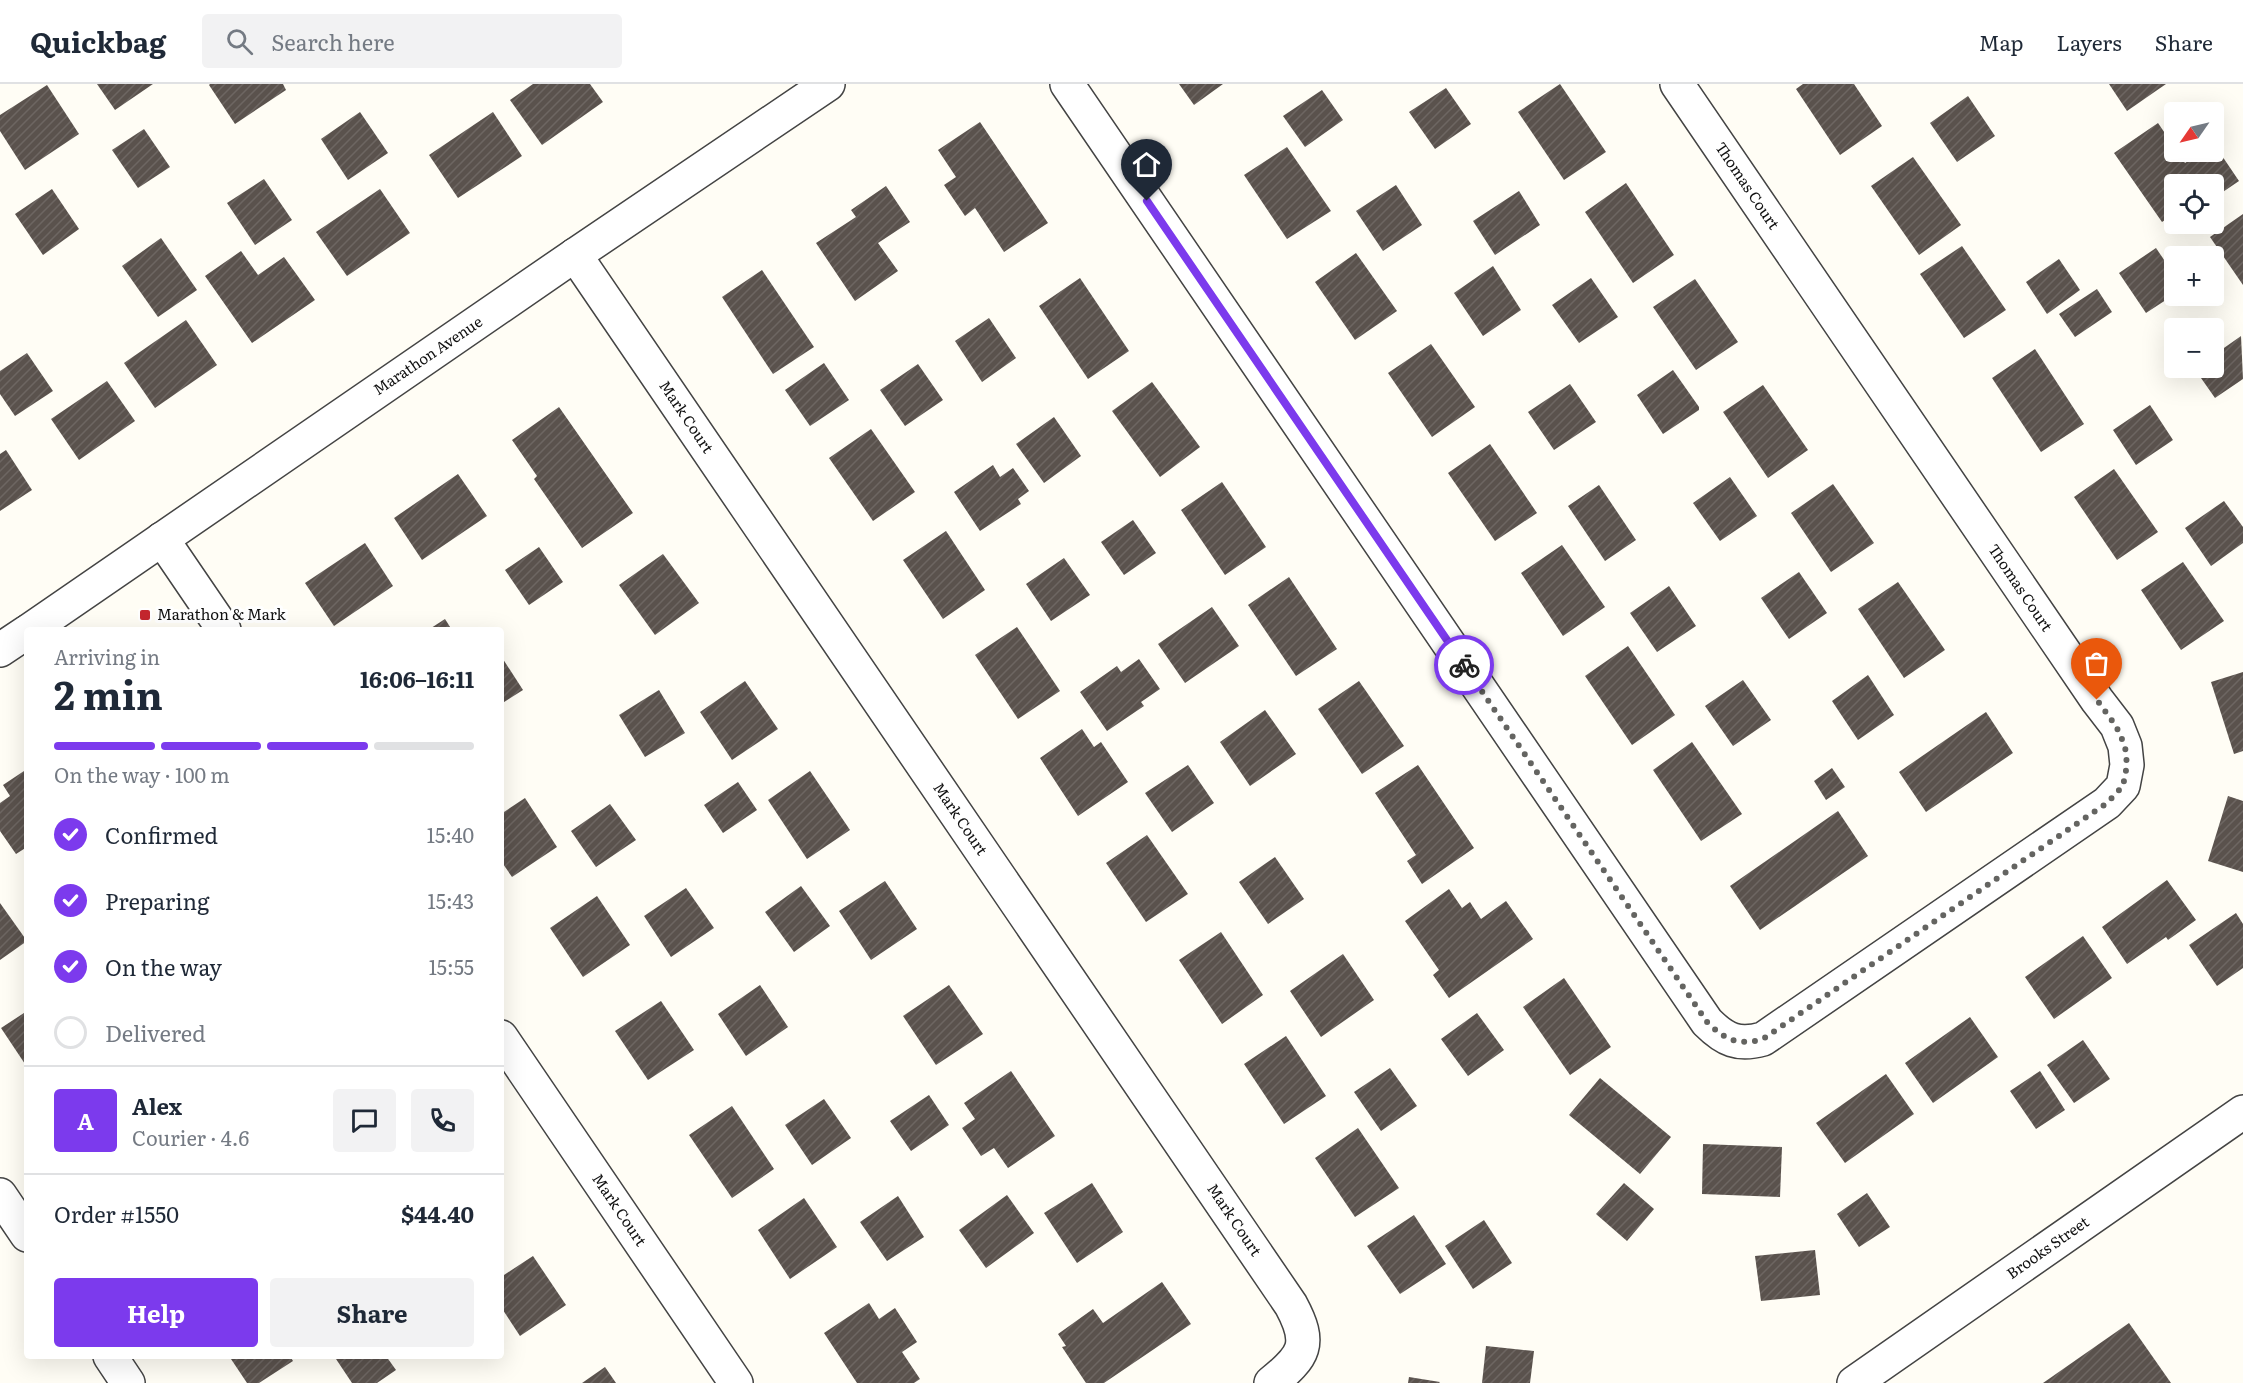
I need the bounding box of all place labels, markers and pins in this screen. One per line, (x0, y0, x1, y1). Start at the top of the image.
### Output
pin (1121, 139, 1172, 201)
place label: Marathon & Mark (157, 602, 287, 625)
marker: Marathon & Mark (138, 608, 152, 622)
pin (2071, 638, 2122, 700)

